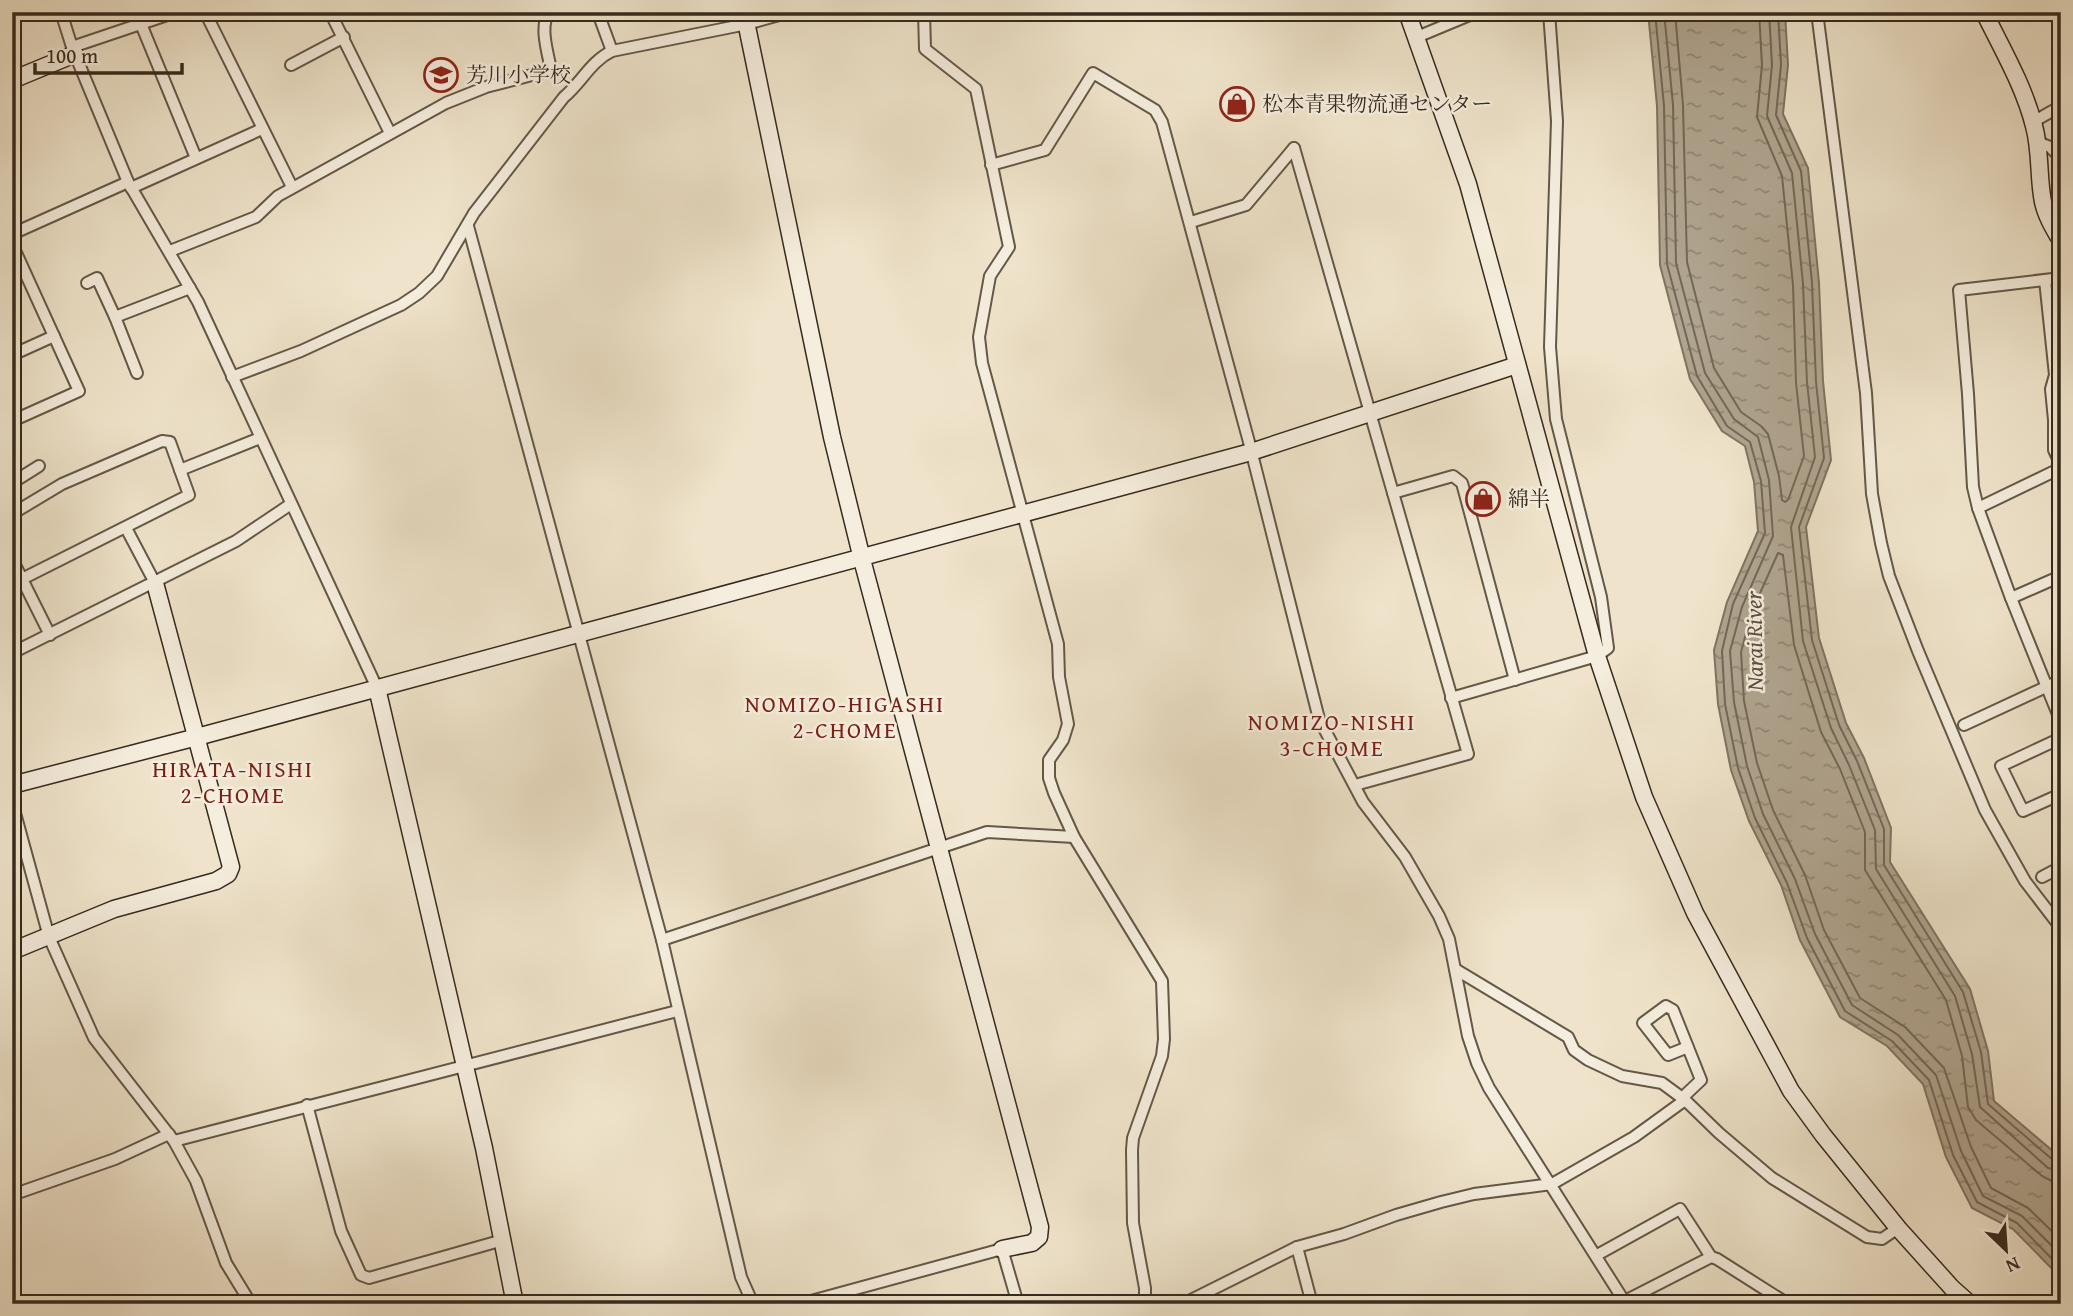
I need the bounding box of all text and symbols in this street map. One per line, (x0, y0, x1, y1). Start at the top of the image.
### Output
scale bar (35, 32, 182, 76)
text: 100 m (46, 40, 98, 71)
school or university icon: 芳川小学校 (422, 56, 460, 94)
place label: 芳川小学校 (466, 59, 571, 90)
shop icon: 松本青果物流通センター (1218, 85, 1256, 123)
place label: 松本青果物流通センター (1262, 88, 1492, 119)
shop icon: 綿半 (1464, 480, 1502, 518)
place label: 綿半 (1508, 483, 1550, 514)
water label: Narai River (1736, 589, 1771, 692)
district label: NOMIZO-HIGASHI 2-CHOME (745, 687, 945, 746)
district label: NOMIZO-NISHI 3-CHOME (1248, 705, 1416, 764)
district label: HIRATA-NISHI 2-CHOME (152, 752, 314, 811)
north arrow (1972, 1214, 2042, 1284)
text: N (2001, 1250, 2025, 1281)

